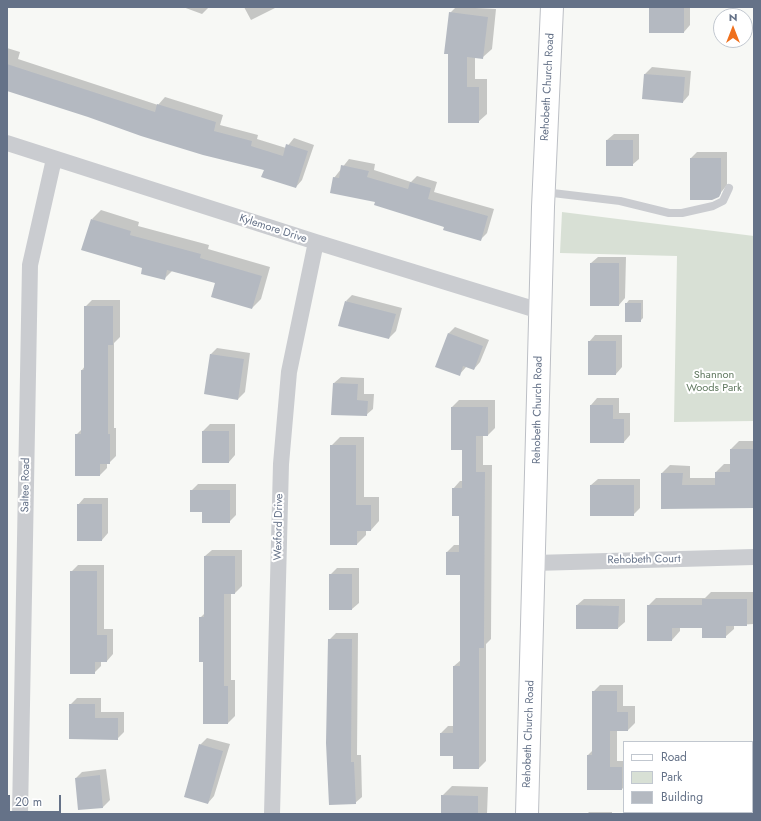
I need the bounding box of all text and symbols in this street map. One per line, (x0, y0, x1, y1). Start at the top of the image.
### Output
north arrow (713, 8, 753, 48)
text: N (729, 9, 737, 25)
street label: Rehobeth Church Road (539, 33, 557, 141)
street label: Kylemore Drive (238, 212, 308, 246)
street label: Rehobeth Church Road (530, 356, 546, 464)
park label: Shannon Woods Park (686, 368, 742, 394)
street label: Saltee Road (19, 457, 33, 513)
street label: Wexford Drive (272, 493, 286, 561)
street label: Rehobeth Court (607, 553, 681, 567)
street label: Rehobeth Church Road (521, 680, 537, 788)
legend (623, 741, 753, 813)
text: Road (661, 748, 687, 766)
text: Park (661, 768, 682, 786)
scale bar (10, 787, 63, 813)
text: Building (661, 788, 703, 806)
text: 20 m (15, 793, 42, 811)

